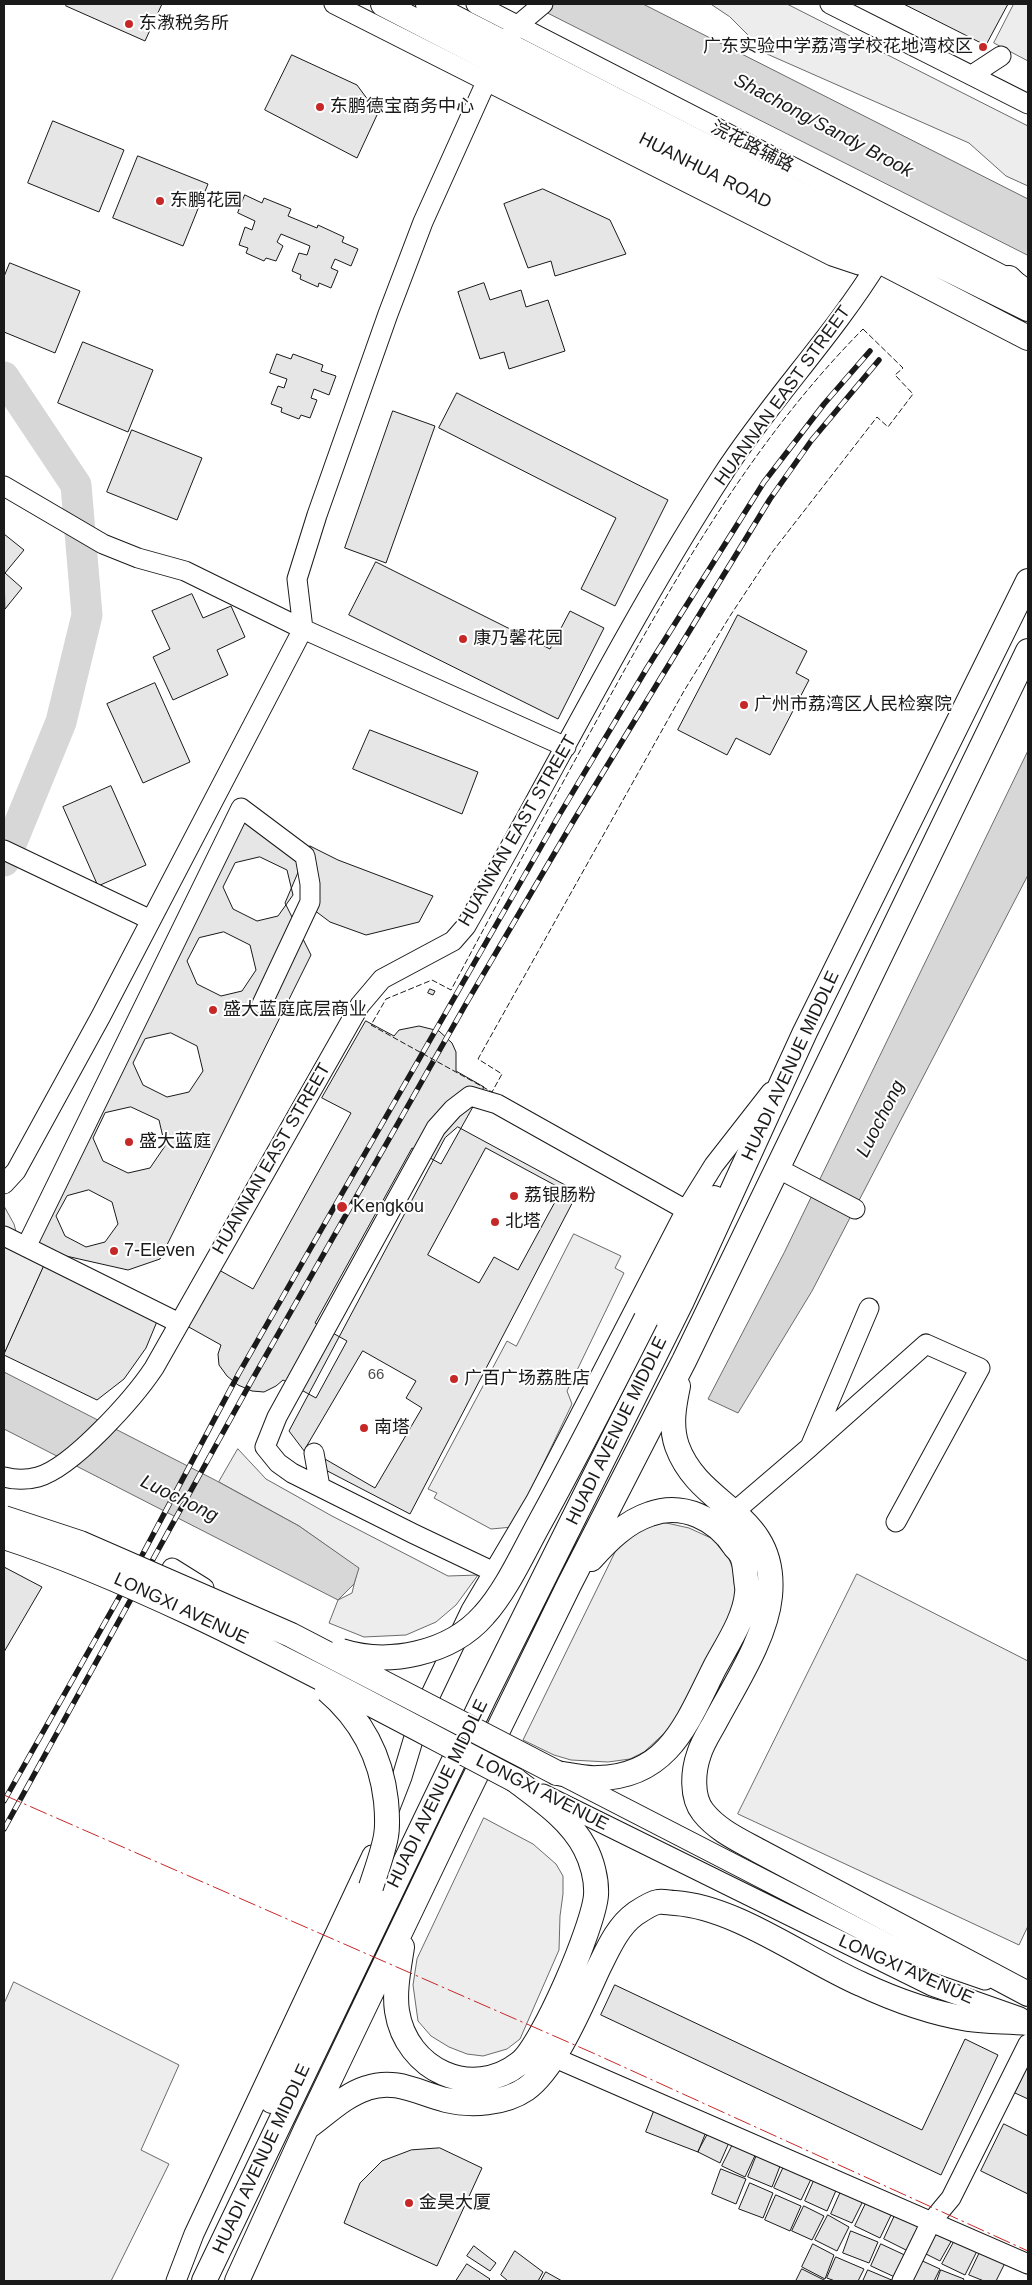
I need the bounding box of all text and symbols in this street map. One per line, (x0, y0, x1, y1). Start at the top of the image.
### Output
place label: 东漖税务所 (139, 13, 229, 35)
marker: 东漖税务所 (123, 18, 135, 30)
place label: 广东实验中学荔湾学校花地湾校区 (703, 36, 973, 58)
marker: 广东实验中学荔湾学校花地湾校区 (977, 41, 989, 53)
water label: Shachong/Sandy Brook (730, 69, 916, 183)
place label: 东鹏德宝商务中心 (330, 96, 474, 118)
marker: 东鹏德宝商务中心 (314, 101, 326, 113)
street label: 浣花路辅路 (707, 117, 797, 177)
street label: HUANHUA ROAD (635, 128, 775, 214)
place label: 东鹏花园 (170, 190, 242, 212)
marker: 东鹏花园 (154, 195, 166, 207)
street label: HUANNAN EAST STREET (710, 302, 856, 490)
place label: 康乃馨花园 (473, 628, 563, 650)
marker: 康乃馨花园 (457, 633, 469, 645)
place label: 广州市荔湾区人民检察院 (754, 694, 952, 716)
marker: 广州市荔湾区人民检察院 (738, 699, 750, 711)
street label: HUANNAN EAST STREET (454, 732, 582, 930)
street label: HUADI AVENUE MIDDLE (738, 968, 844, 1164)
place label: 盛大蓝庭底层商业 (223, 999, 367, 1021)
marker: 盛大蓝庭底层商业 (207, 1004, 219, 1016)
street label: HUANNAN EAST STREET (208, 1060, 336, 1258)
water label: Luochong (852, 1077, 910, 1161)
place label: 盛大蓝庭 (139, 1131, 211, 1153)
marker: 盛大蓝庭 (123, 1136, 135, 1148)
place label: 荔银肠粉 (524, 1185, 596, 1207)
marker: 荔银肠粉 (508, 1190, 520, 1202)
place label: Kengkou (353, 1196, 424, 1218)
marker: Kengkou (335, 1200, 349, 1214)
place label: 北塔 (505, 1211, 541, 1233)
marker: 北塔 (489, 1216, 501, 1228)
place label: 7-Eleven (124, 1240, 195, 1262)
marker: 7-Eleven (108, 1245, 120, 1257)
street label: HUADI AVENUE MIDDLE (562, 1333, 672, 1529)
house number: 66 (368, 1366, 384, 1384)
place label: 广百广场荔胜店 (464, 1368, 590, 1390)
marker: 广百广场荔胜店 (448, 1373, 460, 1385)
place label: 南塔 (374, 1417, 410, 1439)
marker: 南塔 (358, 1422, 370, 1434)
water label: Luochong (136, 1470, 222, 1528)
street label: LONGXI AVENUE (110, 1568, 252, 1650)
street label: HUADI AVENUE MIDDLE (383, 1696, 493, 1892)
street label: LONGXI AVENUE (472, 1750, 612, 1836)
street label: LONGXI AVENUE (835, 1931, 977, 2009)
street label: HUADI AVENUE MIDDLE (209, 2061, 315, 2257)
place label: 金昊大厦 (419, 2192, 491, 2214)
marker: 金昊大厦 (403, 2197, 415, 2209)

